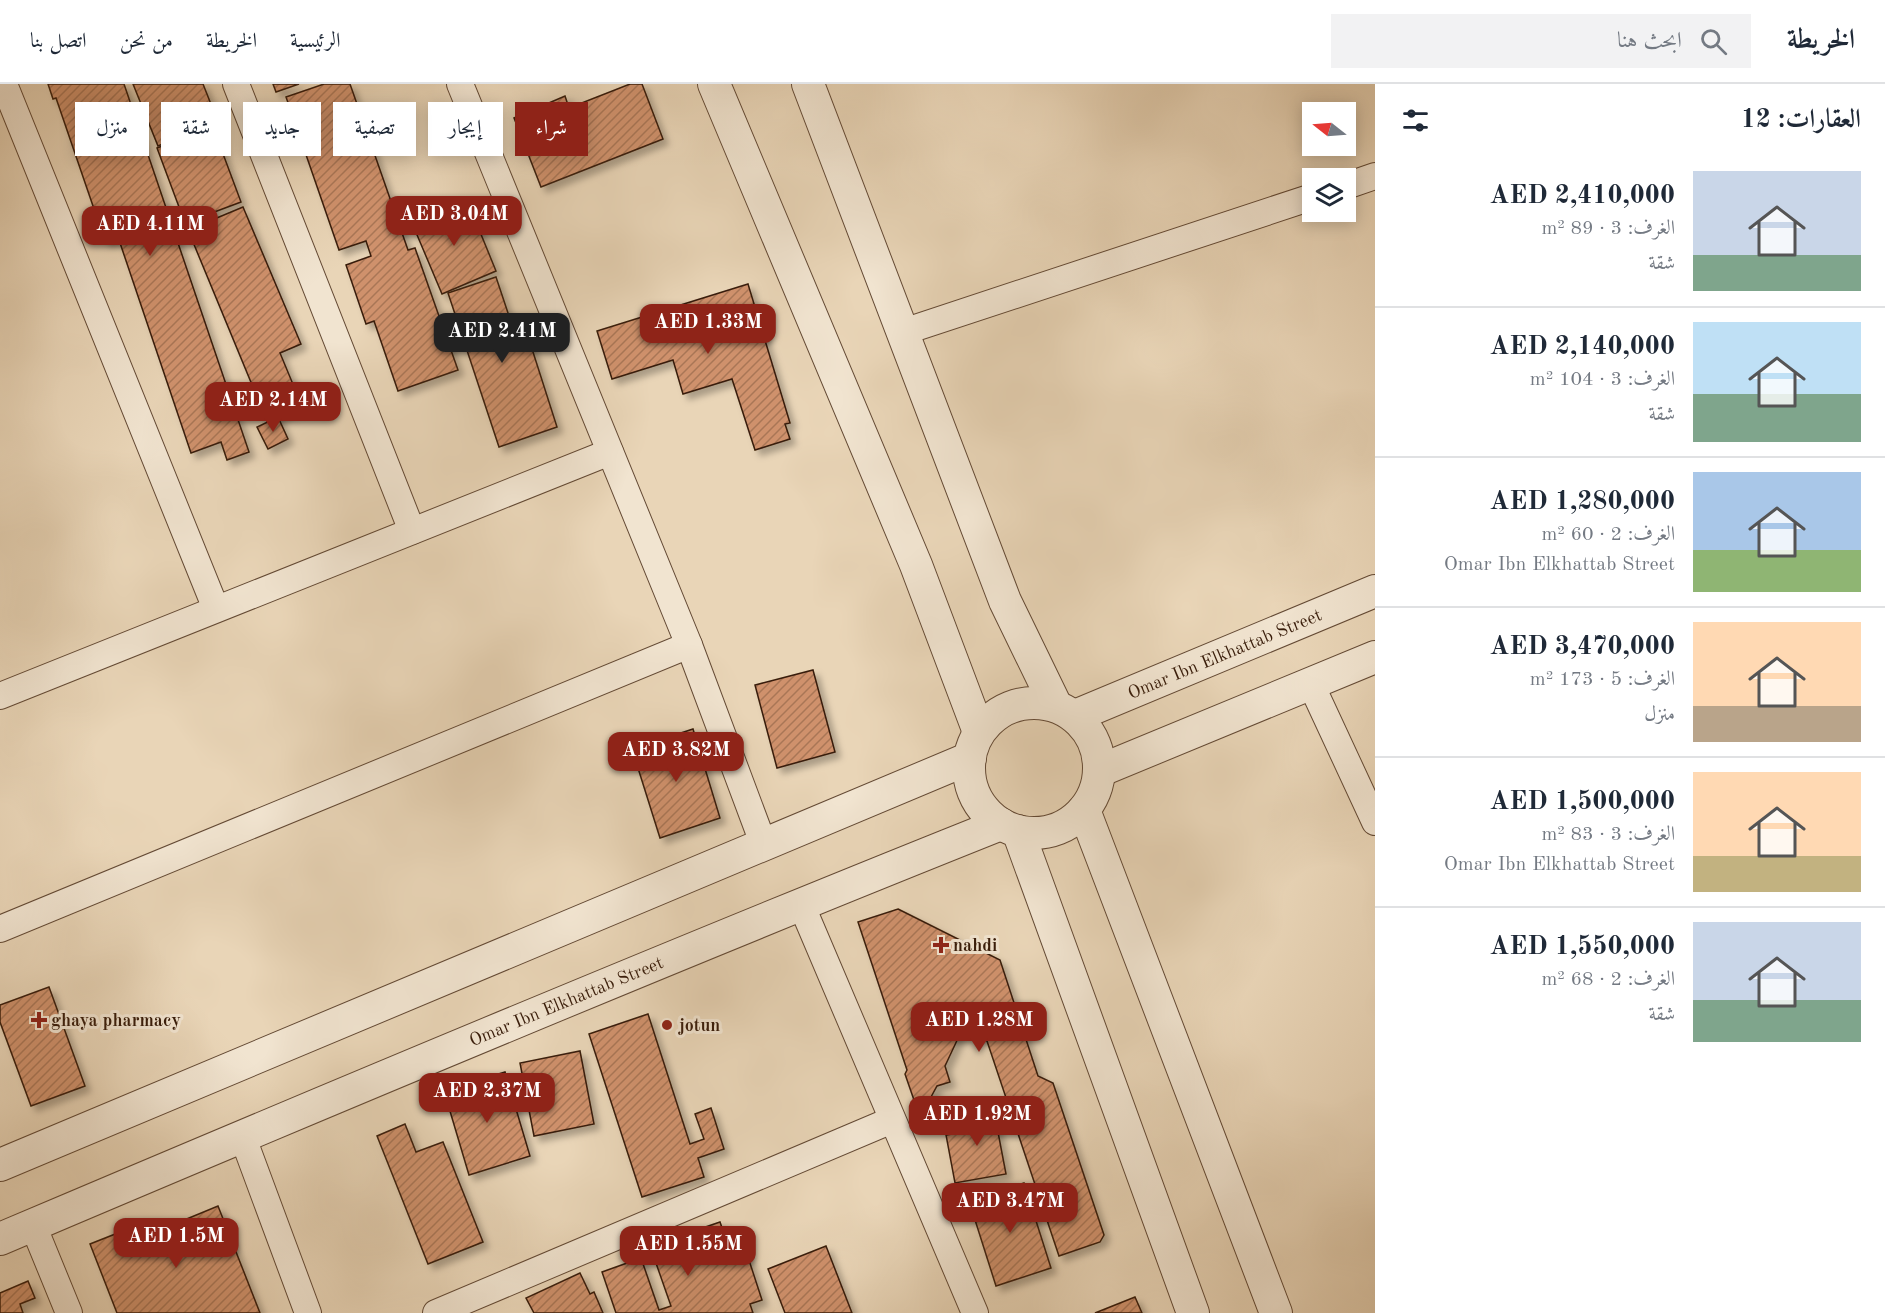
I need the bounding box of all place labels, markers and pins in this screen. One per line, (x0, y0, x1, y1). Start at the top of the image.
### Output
pin: AED 3.04M (385, 196, 523, 247)
pin: AED 4.11M (81, 206, 219, 257)
pin: AED 1.33M (639, 304, 777, 355)
pin: AED 2.41M (433, 313, 571, 364)
pin: AED 2.14M (204, 382, 342, 433)
pin: AED 3.82M (607, 732, 745, 783)
place label: nahdi (953, 937, 997, 955)
marker: nahdi (934, 938, 948, 952)
pin: AED 1.28M (910, 1002, 1048, 1053)
place label: ghaya pharmacy (51, 1012, 181, 1030)
marker: ghaya pharmacy (32, 1013, 46, 1027)
place label: jotun (678, 1017, 720, 1035)
marker: jotun (660, 1018, 674, 1032)
pin: AED 2.37M (418, 1073, 556, 1124)
pin: AED 1.92M (908, 1096, 1046, 1147)
pin: AED 3.47M (941, 1183, 1079, 1234)
pin: AED 1.5M (114, 1218, 238, 1269)
pin: AED 1.55M (619, 1226, 757, 1277)

